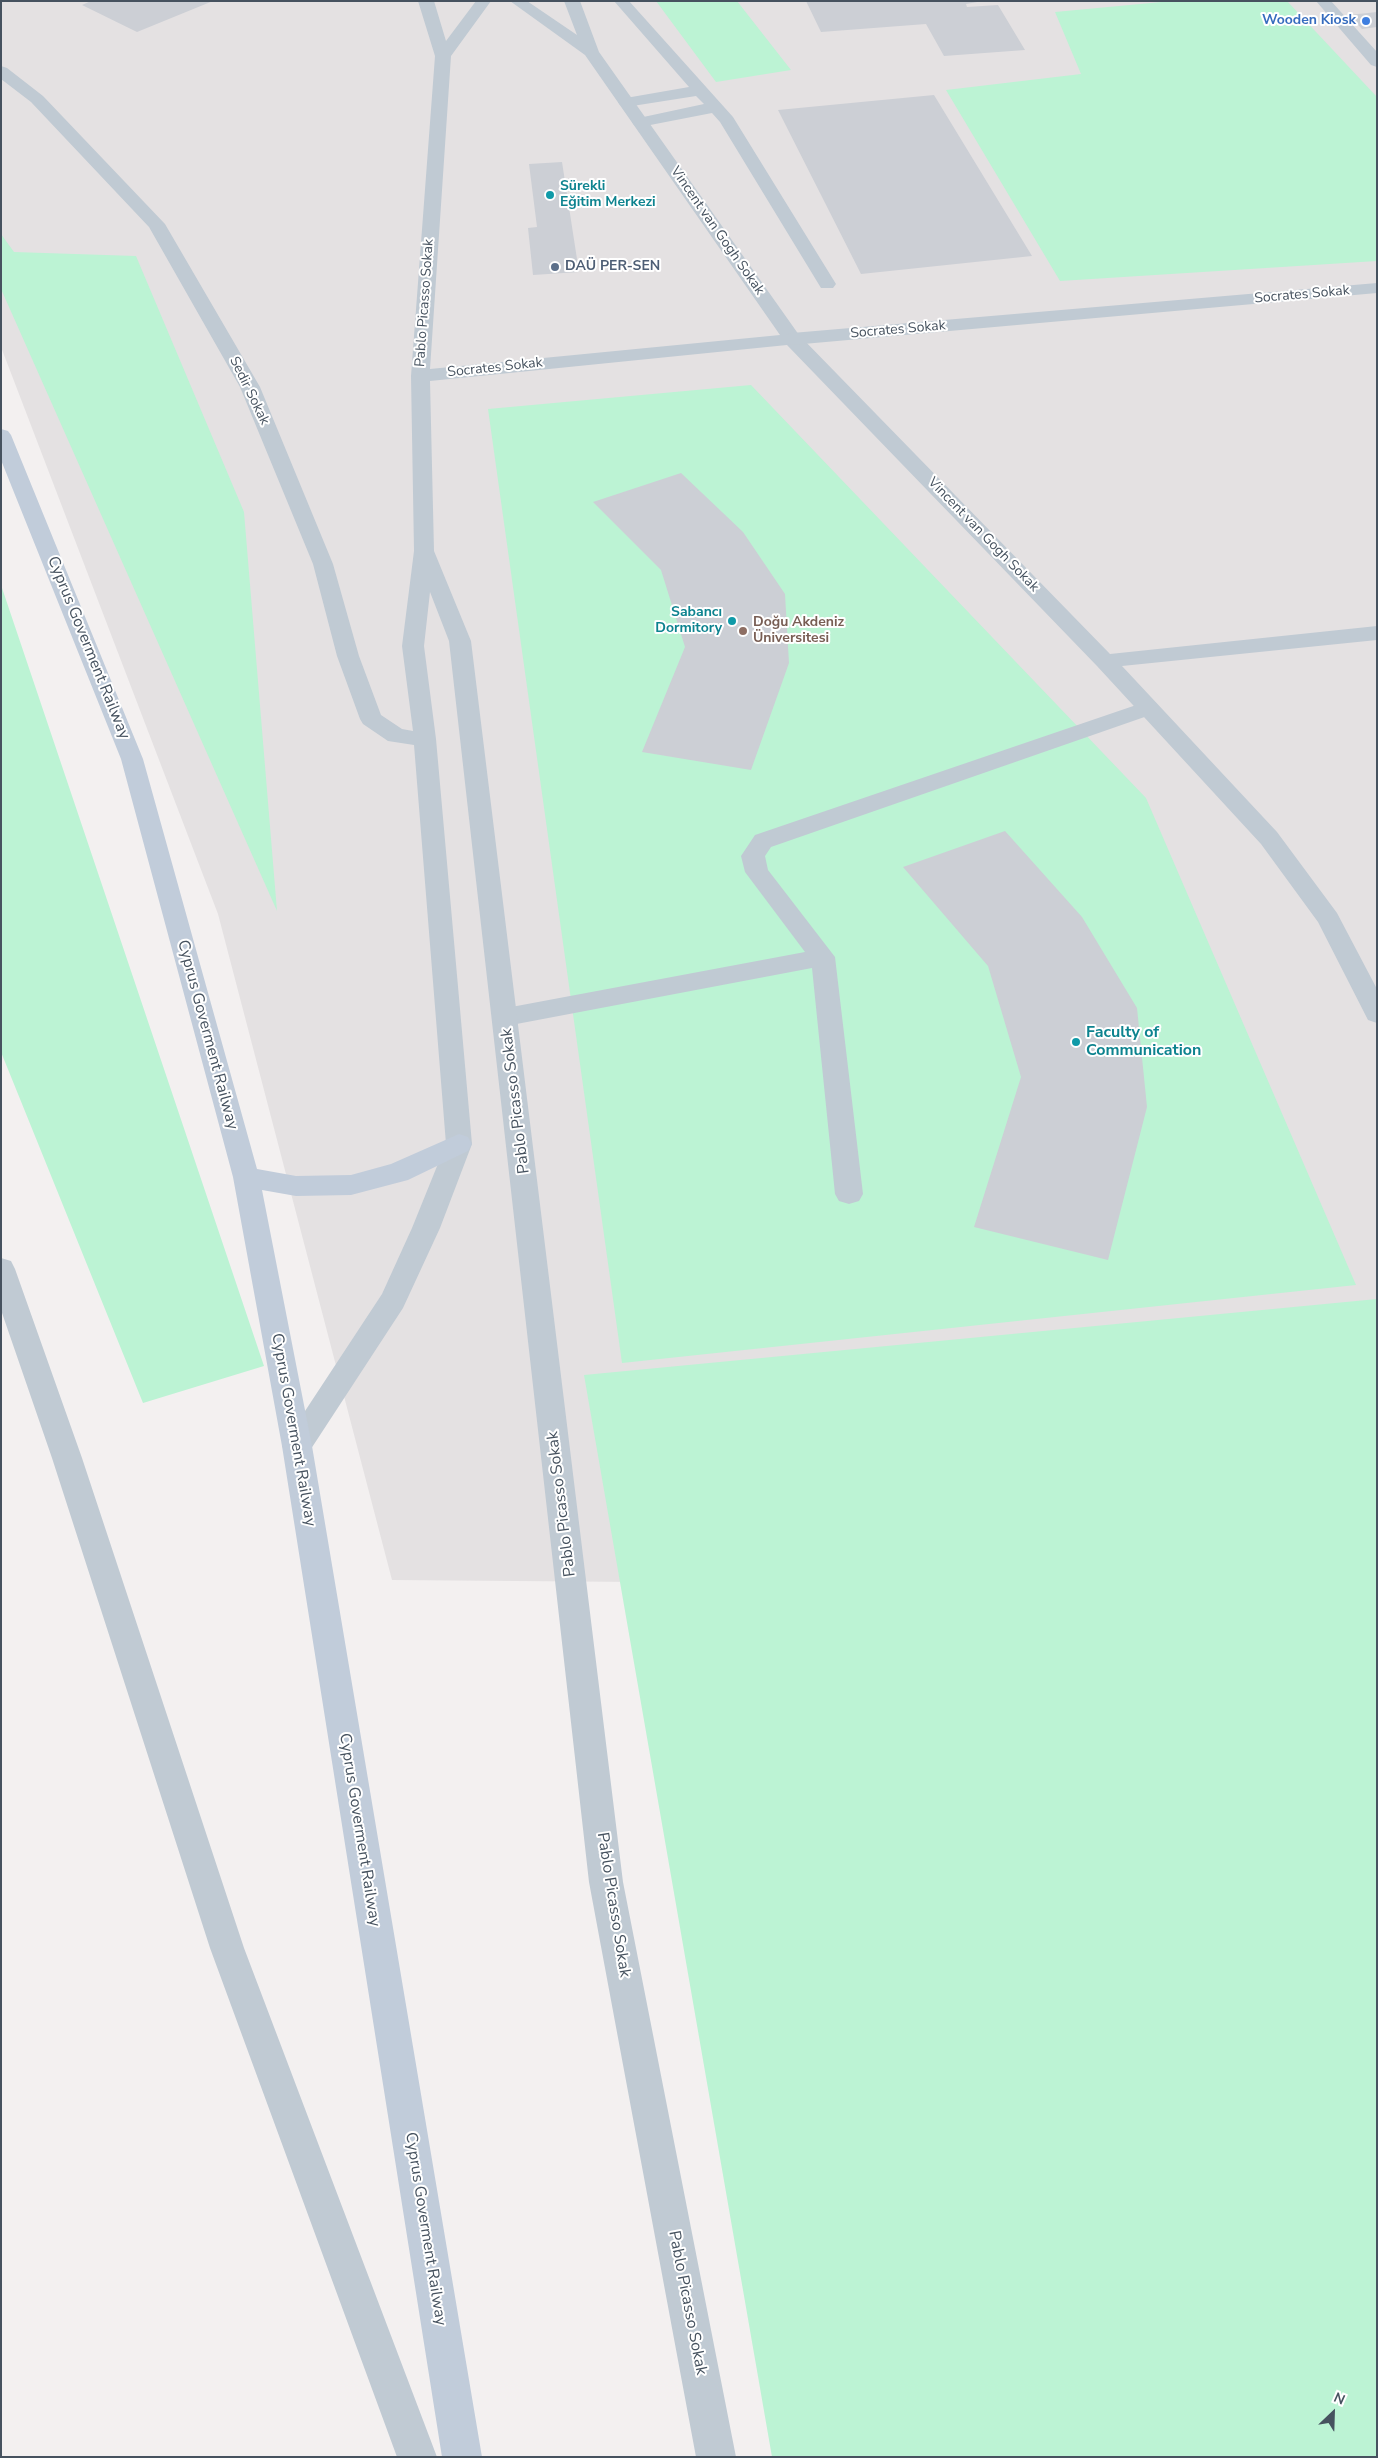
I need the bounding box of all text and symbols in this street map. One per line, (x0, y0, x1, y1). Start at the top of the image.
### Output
place label: Wooden Kiosk (1262, 13, 1356, 29)
marker: Wooden Kiosk (1360, 15, 1372, 27)
street label: Vincent van Gogh Sokak (666, 164, 768, 298)
place label: Sürekli Eğitim Merkezi (560, 179, 656, 212)
marker: Sürekli Eğitim Merkezi (544, 189, 556, 201)
street label: Pablo Picasso Sokak (412, 239, 438, 367)
place label: DAÜ PER-SEN (565, 259, 660, 275)
marker: DAÜ PER-SEN (549, 261, 561, 273)
street label: Socrates Sokak (1254, 282, 1350, 308)
street label: Socrates Sokak (850, 317, 946, 343)
street label: Sedir Sokak (225, 354, 273, 428)
street label: Socrates Sokak (447, 355, 543, 381)
street label: Vincent van Gogh Sokak (924, 474, 1042, 596)
street label: Cyprus Goverment Railway (42, 554, 134, 742)
place label: Sabancı Dormitory (655, 605, 722, 638)
marker: Sabancı Dormitory (726, 615, 738, 627)
place label: Doğu Akdeniz Üniversitesi (753, 615, 844, 648)
marker: Doğu Akdeniz Üniversitesi (737, 625, 749, 637)
street label: Cyprus Goverment Railway (172, 938, 242, 1132)
place label: Faculty of Communication (1086, 1023, 1201, 1061)
street label: Pablo Picasso Sokak (498, 1027, 534, 1175)
marker: Faculty of Communication (1070, 1036, 1082, 1048)
street label: Cyprus Goverment Railway (267, 1332, 319, 1528)
street label: Pablo Picasso Sokak (544, 1430, 580, 1578)
street label: Cyprus Goverment Railway (334, 1732, 384, 1928)
street label: Pablo Picasso Sokak (592, 1831, 634, 1979)
street label: Cyprus Goverment Railway (400, 2131, 450, 2327)
street label: Pablo Picasso Sokak (664, 2229, 710, 2377)
north arrow (1308, 2388, 1358, 2438)
text: N (1331, 2388, 1348, 2410)

